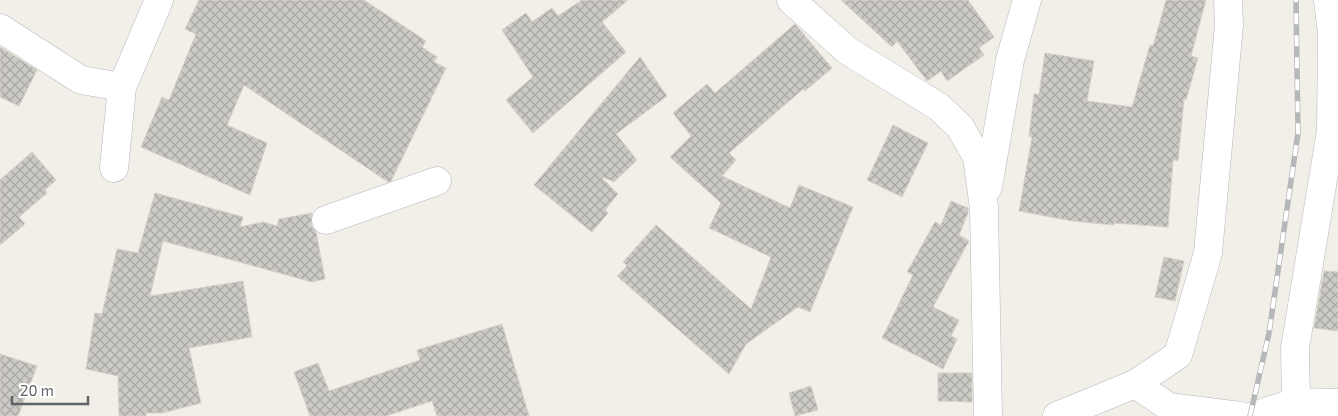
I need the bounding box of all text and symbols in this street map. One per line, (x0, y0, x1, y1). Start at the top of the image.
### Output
scale bar (12, 374, 89, 406)
text: 20 m (20, 381, 54, 399)

